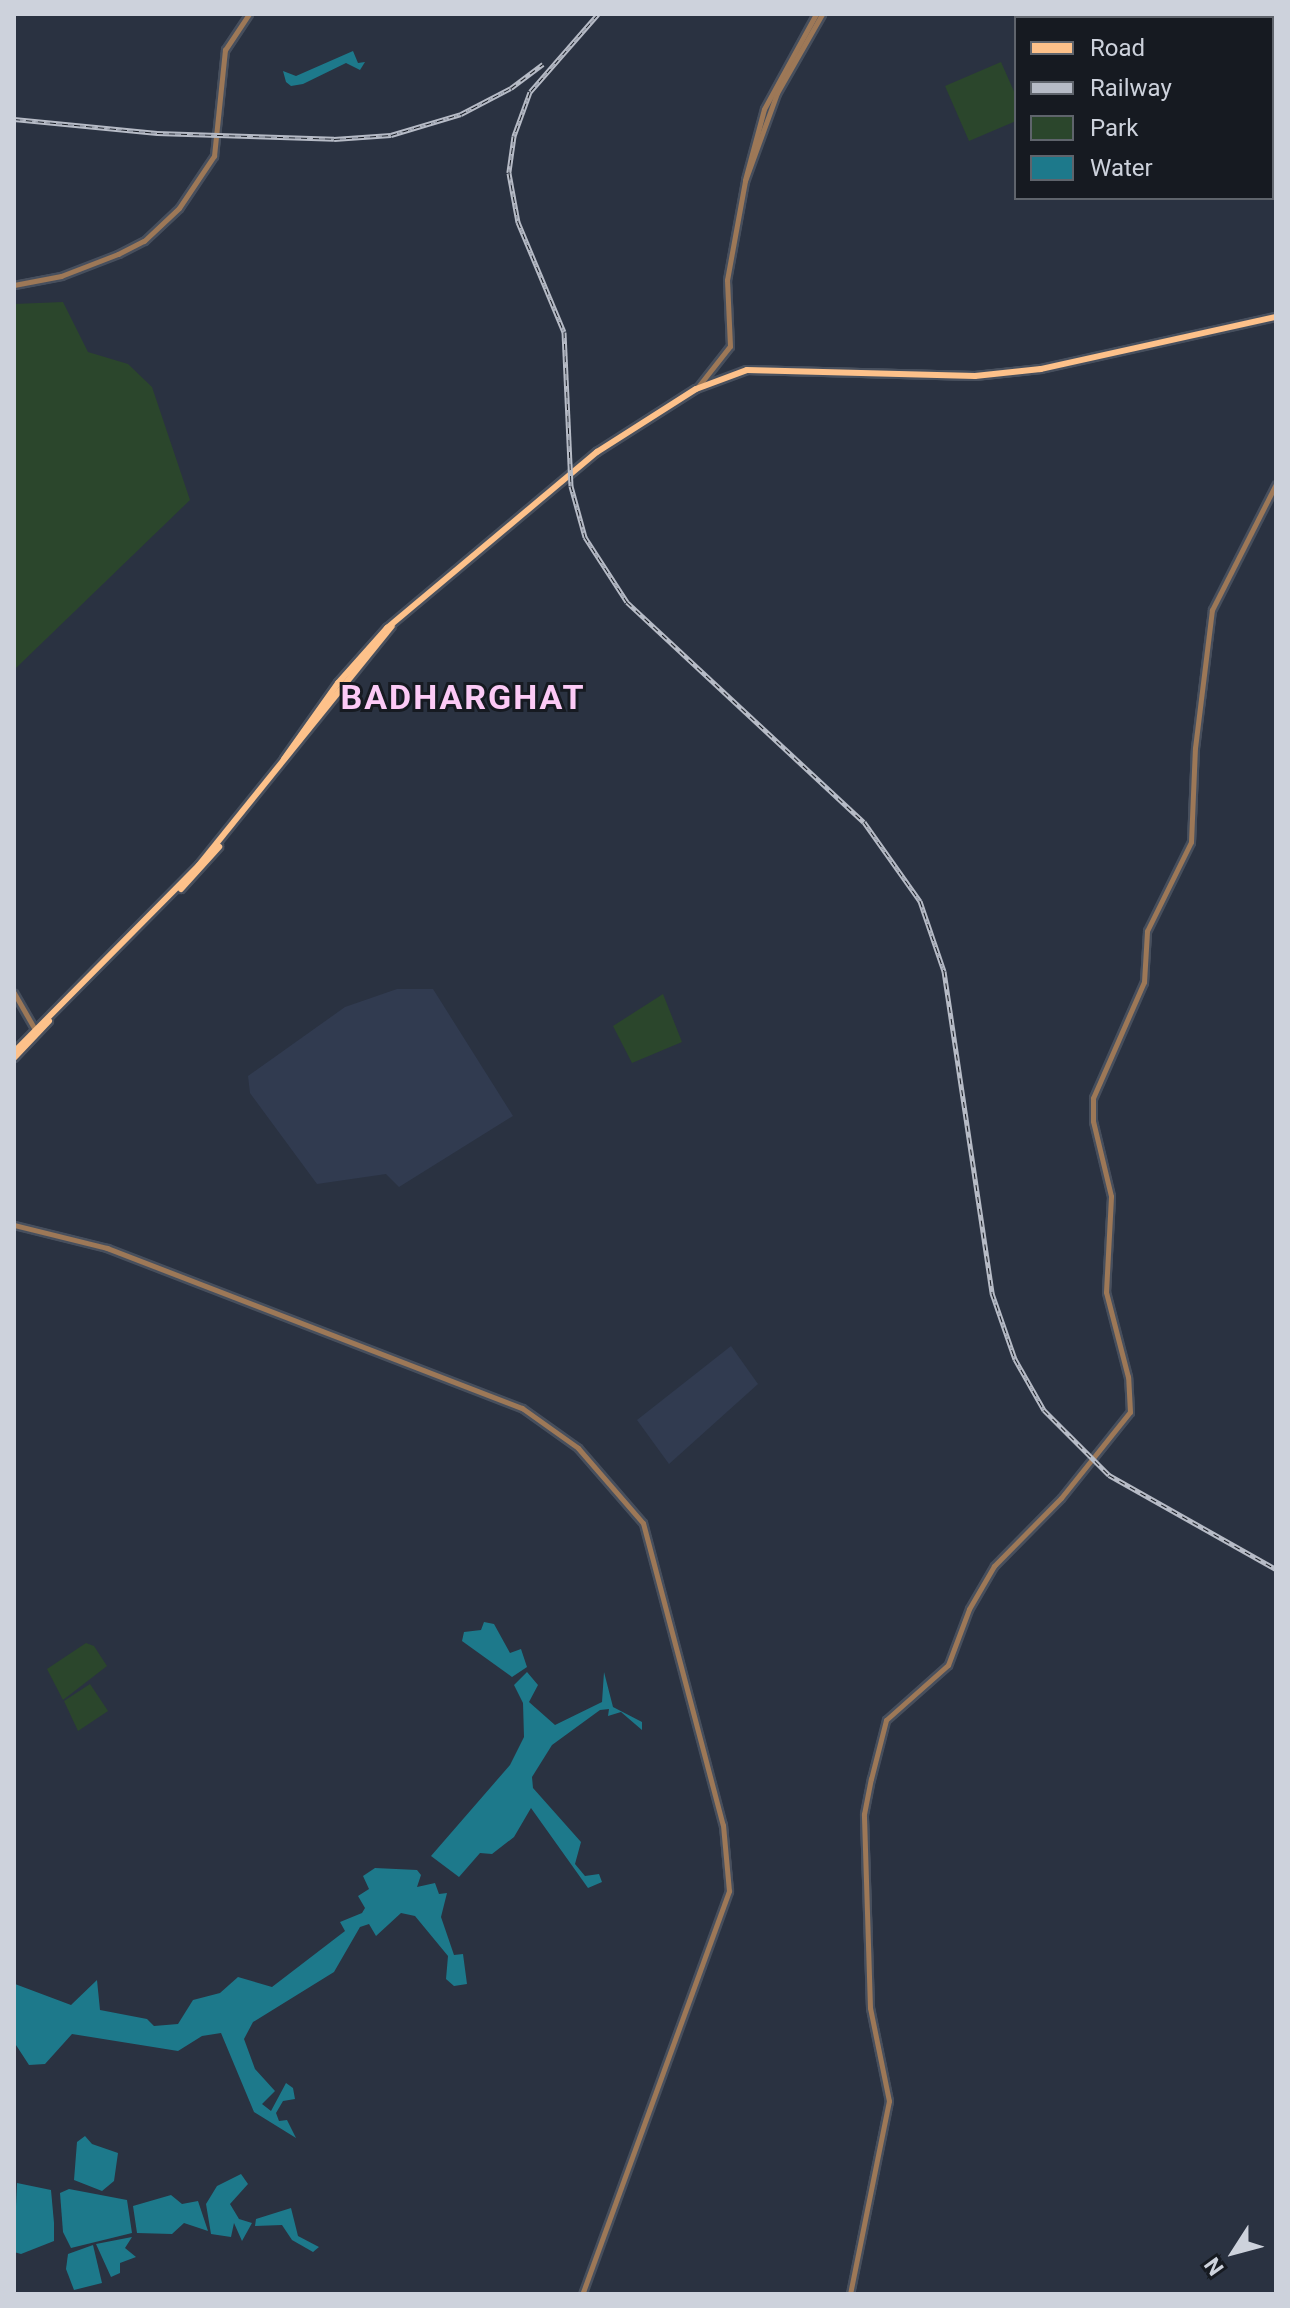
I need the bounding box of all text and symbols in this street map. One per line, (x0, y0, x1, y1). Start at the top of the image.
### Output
legend (1014, 16, 1274, 200)
text: Road (1090, 34, 1145, 62)
text: Railway (1090, 74, 1172, 102)
text: Park (1090, 114, 1138, 142)
text: Water (1090, 154, 1153, 182)
district label: BADHARGHAT (341, 678, 585, 718)
north arrow (1194, 2212, 1274, 2292)
text: N (1200, 2253, 1229, 2280)

